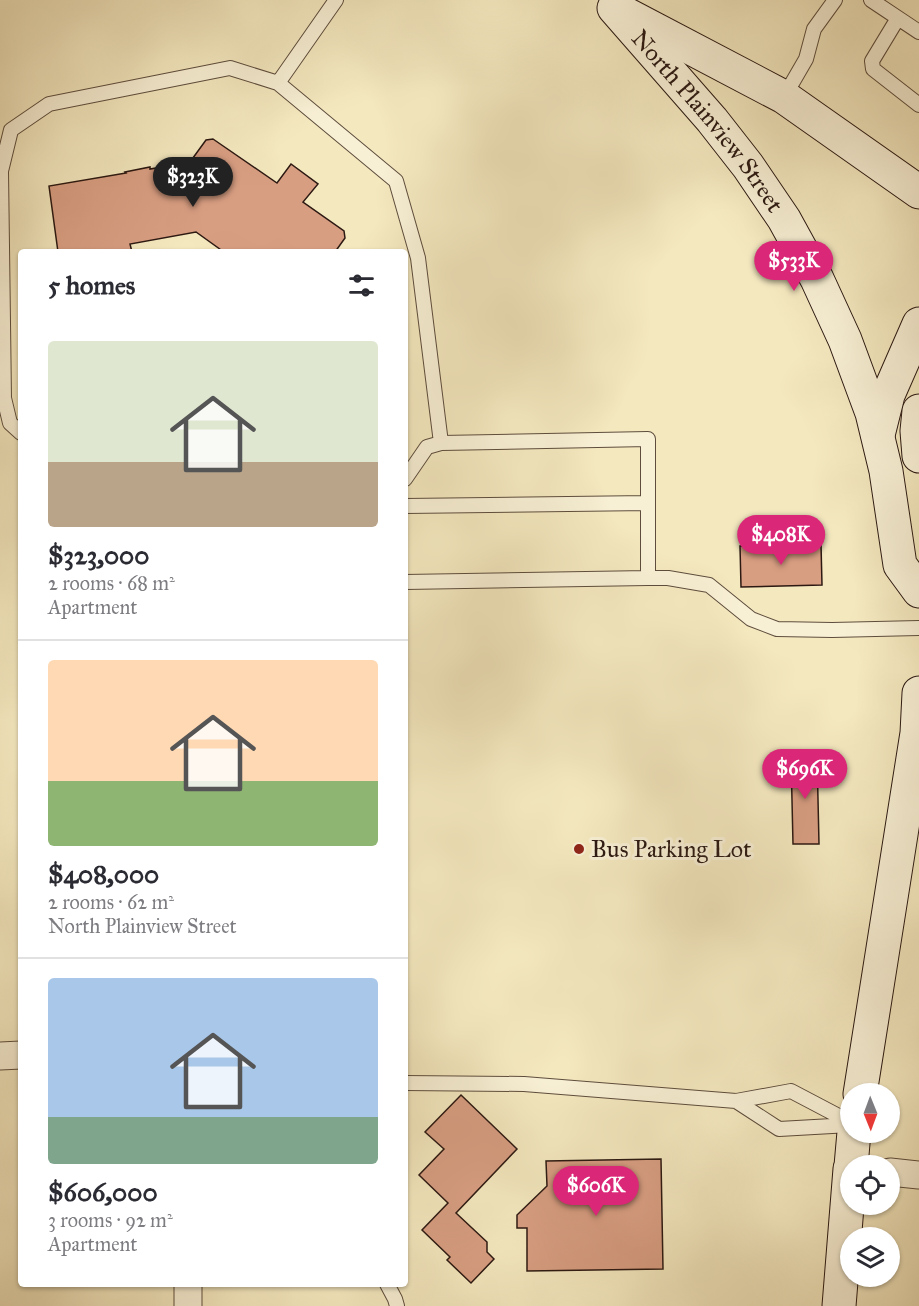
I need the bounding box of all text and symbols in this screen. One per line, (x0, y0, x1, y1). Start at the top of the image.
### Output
street label: North Plainview Street (625, 24, 790, 219)
pin: $323K (151, 157, 235, 208)
text: $323K (167, 164, 219, 188)
pin: $533K (752, 241, 836, 292)
text: $533K (768, 248, 820, 272)
text: 5 homes (48, 269, 135, 301)
icon: filters (345, 269, 378, 302)
icon: home (159, 380, 267, 488)
pin: $408K (739, 515, 823, 566)
text: $408K (751, 522, 811, 546)
text: $323,000 (48, 539, 149, 571)
text: 2 rooms · 68 m² (48, 571, 175, 595)
text: Apartment (48, 595, 137, 619)
icon: home (159, 699, 267, 807)
pin: $696K (763, 749, 847, 800)
text: $696K (776, 756, 834, 780)
place label: Bus Parking Lot (591, 834, 752, 864)
marker: Bus Parking Lot (572, 842, 586, 856)
text: $408,000 (48, 858, 159, 890)
text: 2 rooms · 62 m² (48, 890, 174, 914)
text: North Plainview Street (48, 914, 237, 938)
icon: home (159, 1017, 267, 1125)
north arrow (840, 1083, 900, 1143)
map controls (840, 1083, 900, 1287)
button: locate (840, 1155, 900, 1215)
pin: $606K (554, 1166, 638, 1217)
text: $606K (567, 1173, 625, 1197)
text: $606,000 (48, 1176, 158, 1208)
text: 3 rooms · 92 m² (48, 1208, 173, 1232)
button: layers (840, 1227, 900, 1287)
text: Apartment (48, 1232, 137, 1256)

